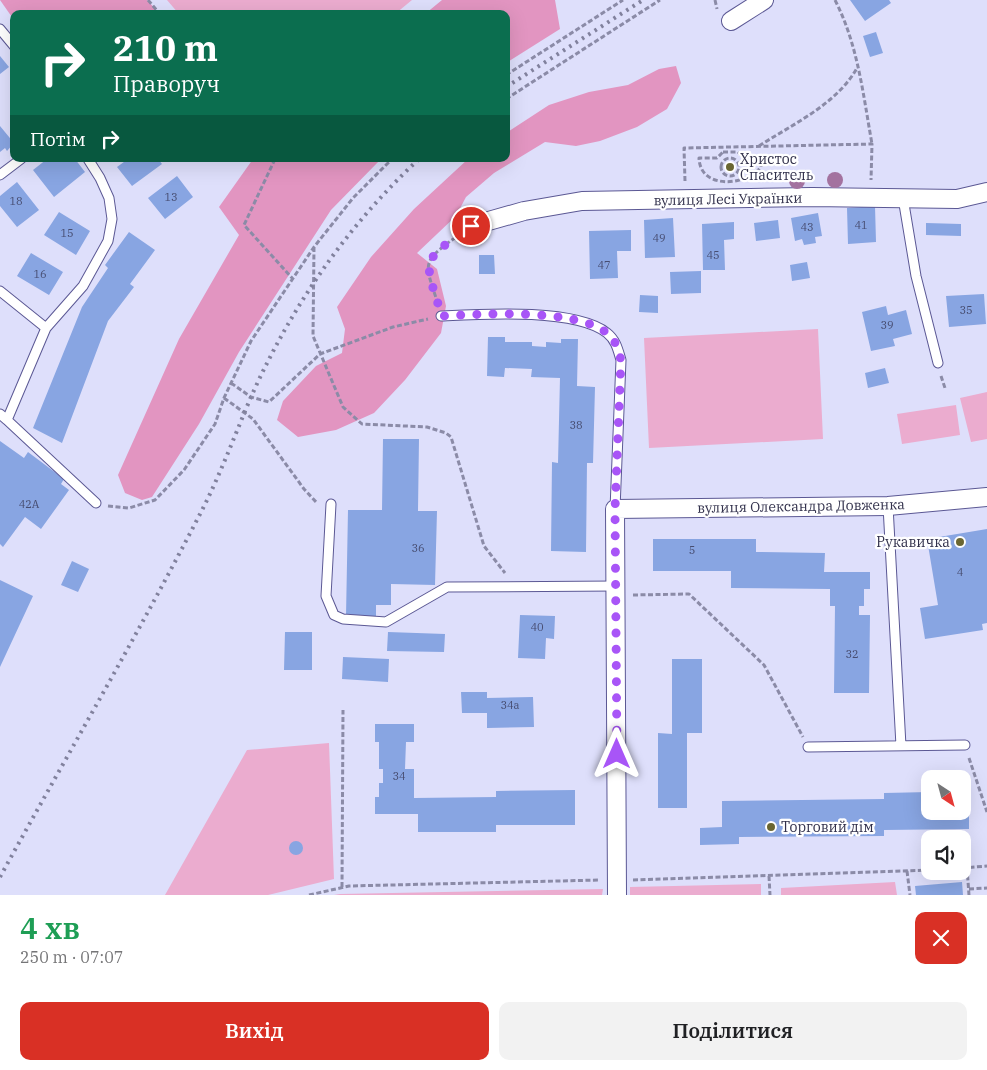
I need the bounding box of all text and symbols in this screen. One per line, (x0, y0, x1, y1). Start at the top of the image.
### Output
text: 210 m (113, 25, 218, 71)
icon: right (30, 30, 95, 95)
text: Праворуч (113, 69, 220, 98)
icon: right (96, 125, 124, 153)
text: Потім (30, 127, 86, 151)
place label: Христос Спаситель (740, 150, 814, 184)
marker: Христос Спаситель (724, 161, 736, 173)
street label: вулиця Лесі Українки (653, 189, 803, 209)
house number: 13 (164, 190, 178, 204)
house number: 18 (9, 194, 23, 208)
pin (450, 205, 492, 247)
icon: arrive (457, 212, 485, 240)
house number: 41 (854, 218, 868, 232)
house number: 43 (800, 220, 814, 234)
house number: 15 (60, 226, 74, 240)
house number: 49 (652, 231, 666, 245)
house number: 45 (706, 248, 720, 262)
house number: 47 (597, 258, 611, 272)
house number: 16 (33, 267, 47, 281)
house number: 35 (959, 303, 973, 317)
house number: 39 (880, 318, 894, 332)
house number: 38 (569, 418, 583, 432)
street label: вулиця Олександра Довженка (697, 495, 905, 517)
house number: 42А (19, 497, 40, 511)
place label: Рукавичка (876, 533, 950, 551)
marker: Рукавичка (954, 536, 966, 548)
house number: 36 (411, 541, 425, 555)
house number: 5 (689, 543, 695, 557)
house number: 4 (957, 565, 964, 579)
house number: 40 (530, 620, 544, 634)
house number: 32 (845, 647, 859, 661)
house number: 34а (500, 698, 520, 712)
position arrow (590, 727, 642, 779)
house number: 34 (392, 769, 406, 783)
north arrow (921, 770, 971, 820)
map controls (921, 770, 971, 880)
place label: Торговий дім (781, 818, 874, 836)
marker: Торговий дім (765, 821, 777, 833)
button: sound (921, 830, 971, 880)
text: 4 хв (20, 908, 80, 947)
button: close (915, 912, 967, 964)
text: 250 m · 07:07 (20, 947, 123, 967)
button: Вихід (20, 1002, 489, 1060)
button: Поділитися (499, 1002, 967, 1060)

